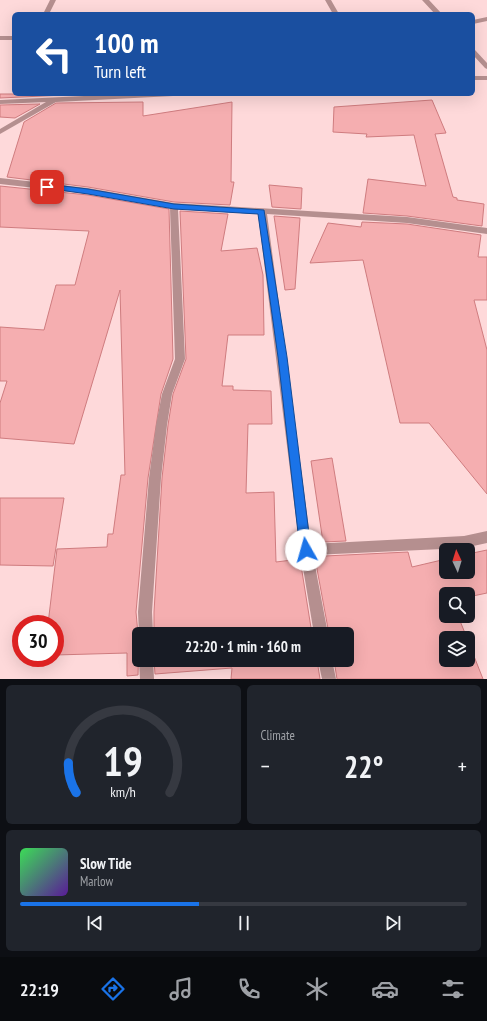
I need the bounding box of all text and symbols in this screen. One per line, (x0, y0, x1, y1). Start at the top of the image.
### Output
text: 100 m (94, 24, 158, 61)
icon: left (28, 28, 80, 80)
text: Turn left (94, 60, 146, 83)
pin (30, 170, 64, 204)
icon: arrive (36, 176, 58, 198)
position arrow (285, 529, 327, 571)
north arrow (439, 543, 475, 579)
map controls (439, 543, 475, 667)
button: search (439, 587, 475, 623)
speed limit sign: 30 (12, 615, 64, 667)
button: layers (439, 631, 475, 667)
text: 22:20 · 1 min · 160 m (185, 637, 301, 656)
text: Climate (261, 727, 295, 744)
text: 19 (103, 733, 143, 786)
text: 22° (344, 747, 384, 786)
text: − (261, 752, 270, 780)
text: + (458, 752, 467, 780)
text: km/h (111, 781, 136, 800)
text: Slow Tide (80, 854, 132, 873)
text: Marlow (80, 873, 113, 890)
icon: previous (84, 912, 106, 934)
icon: pause (233, 912, 255, 934)
icon: next (382, 912, 404, 934)
icon: directions (99, 975, 127, 1003)
icon: music (167, 975, 195, 1003)
icon: phone (235, 975, 263, 1003)
icon: climate (303, 975, 331, 1003)
icon: car (371, 975, 399, 1003)
icon: filters (439, 975, 467, 1003)
text: 22:19 (20, 978, 59, 1001)

